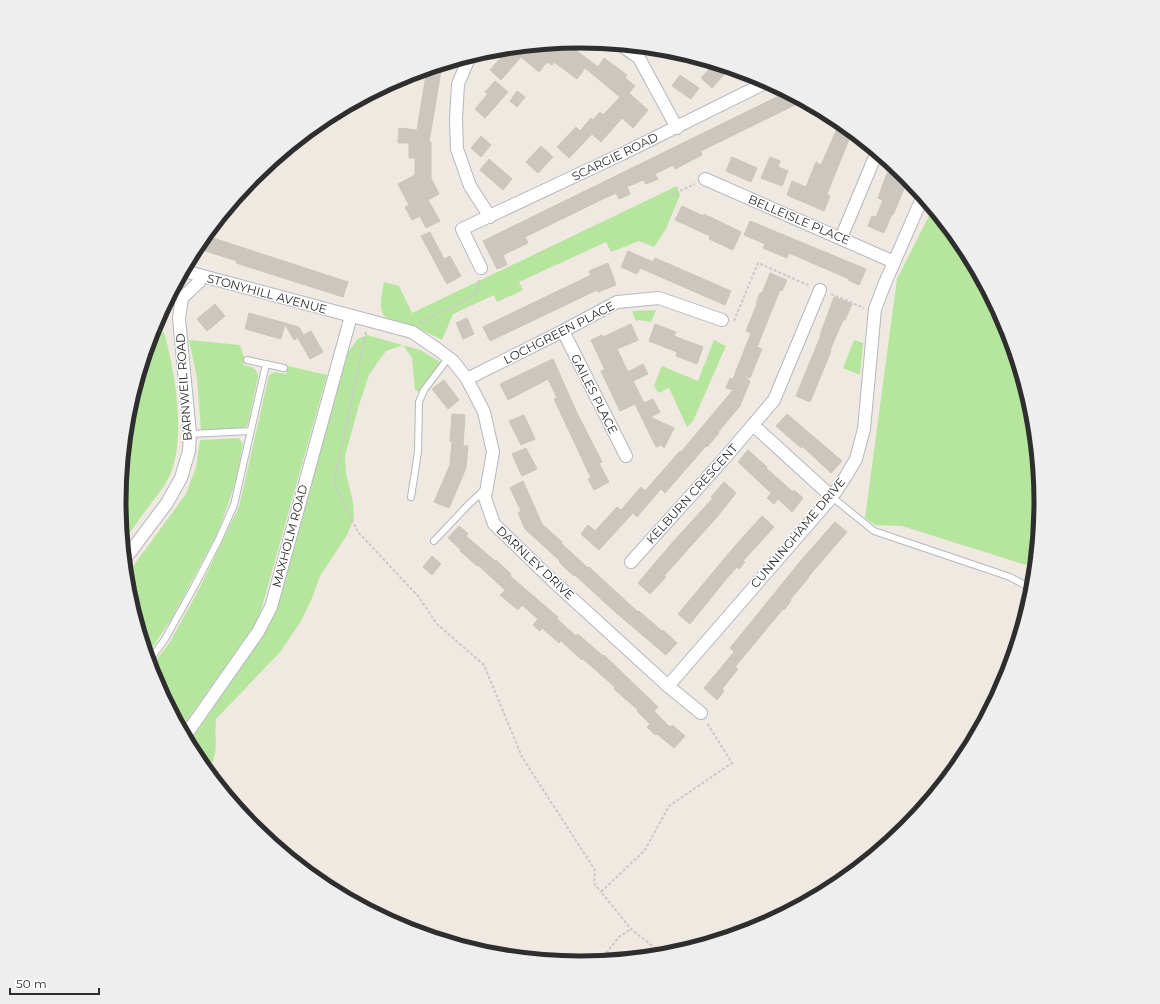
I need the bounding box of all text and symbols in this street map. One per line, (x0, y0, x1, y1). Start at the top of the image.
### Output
street label: SCARGIE ROAD (569, 129, 660, 184)
street label: BELLEISLE PLACE (746, 191, 852, 248)
street label: STONYHILL AVENUE (206, 270, 329, 317)
street label: LOCHGREEN PLACE (501, 298, 617, 367)
street label: BARNWEIL ROAD (172, 333, 195, 441)
street label: GAILES PLACE (568, 351, 621, 436)
street label: KELBURN CRESCENT (643, 440, 741, 547)
street label: CUNNINGHAME DRIVE (747, 474, 848, 591)
street label: MAXHOLM ROAD (269, 483, 310, 589)
street label: DARNLEY DRIVE (493, 523, 577, 603)
scale bar (10, 970, 99, 996)
text: 50 m (16, 976, 47, 991)

